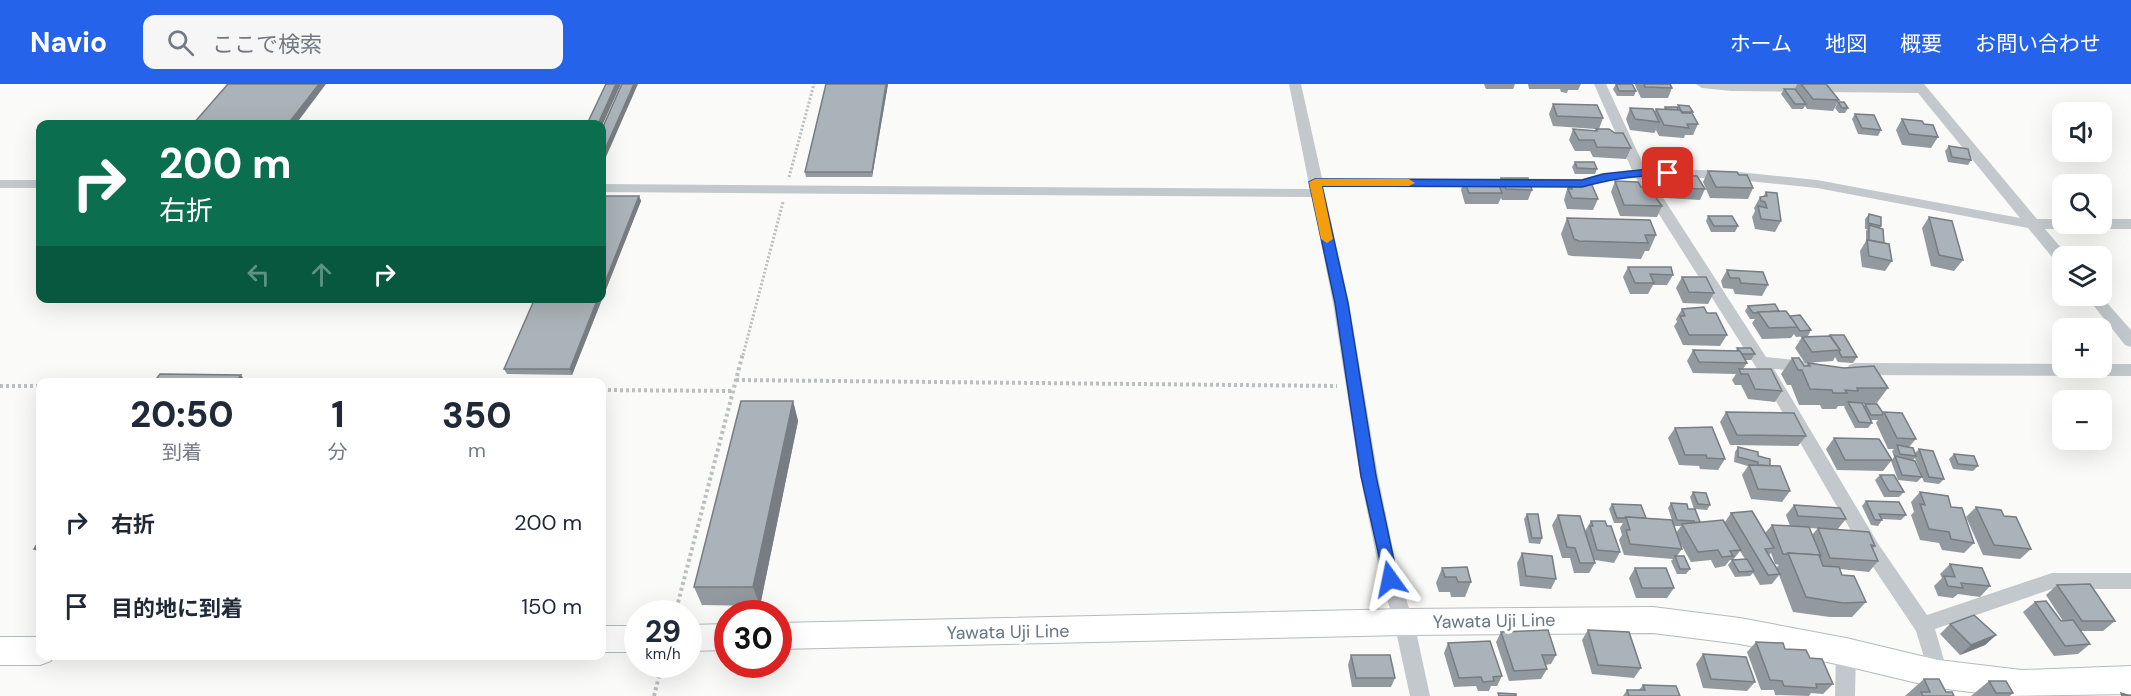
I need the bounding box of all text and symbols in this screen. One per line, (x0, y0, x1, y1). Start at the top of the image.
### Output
search box (143, 15, 563, 69)
text: Navio (30, 24, 107, 61)
icon: search (164, 26, 197, 59)
text: ここで検索 (212, 30, 322, 59)
text: ホーム (1730, 30, 1792, 58)
text: 地図 (1825, 30, 1867, 58)
text: 概要 (1900, 30, 1942, 58)
text: お問い合わせ (1975, 30, 2101, 58)
map controls (2052, 102, 2112, 450)
button: sound (2052, 102, 2112, 162)
text: 200 m (159, 136, 292, 191)
icon: right (60, 144, 138, 222)
pin (1642, 147, 1693, 198)
icon: arrive (1651, 156, 1684, 189)
button: search (2052, 174, 2112, 234)
text: 右折 (159, 193, 213, 228)
button: layers (2052, 246, 2112, 306)
icon: left (242, 258, 275, 291)
icon: ahead (305, 258, 338, 291)
icon: right (368, 258, 401, 291)
button: + (2052, 318, 2112, 378)
button: − (2052, 390, 2112, 450)
text: 20:50 (130, 391, 234, 438)
text: 1 (331, 391, 344, 438)
text: 350 (442, 392, 512, 439)
text: m (468, 437, 486, 463)
text: 到着 (162, 439, 202, 465)
text: 分 (328, 439, 348, 465)
icon: right (60, 506, 93, 539)
text: 200 m (514, 508, 582, 537)
text: 右折 (111, 510, 155, 539)
position arrow (1358, 547, 1422, 611)
icon: arrive (60, 590, 93, 623)
text: 150 m (521, 592, 582, 621)
text: 目的地に到着 (111, 594, 243, 623)
speed limit sign: 30 (714, 600, 792, 678)
street label: Yawata Uji Line (1432, 608, 1556, 634)
text: 29 (645, 612, 681, 651)
street label: Yawata Uji Line (946, 619, 1070, 645)
text: km/h (645, 644, 681, 664)

